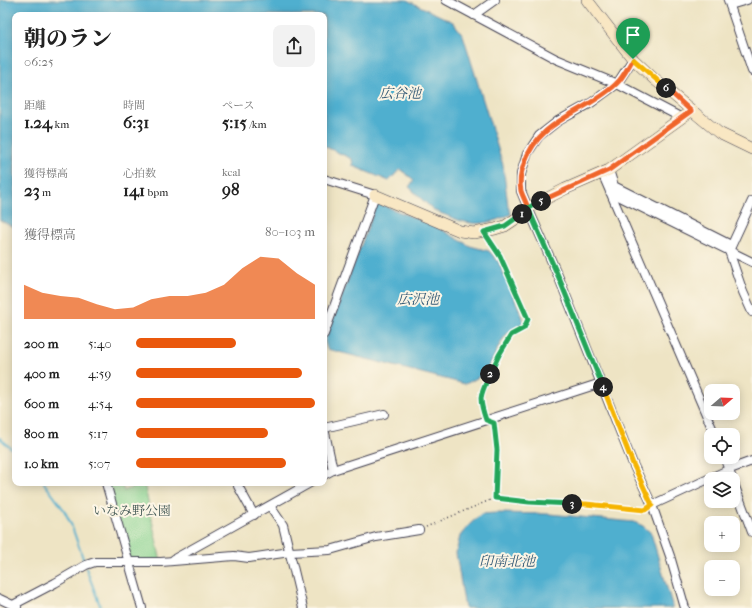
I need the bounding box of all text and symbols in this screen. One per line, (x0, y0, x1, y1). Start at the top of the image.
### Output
pin (616, 18, 650, 59)
icon: arrive (622, 24, 644, 46)
button: share (273, 25, 315, 67)
text: 朝のラン (24, 26, 112, 52)
text: 06:25 (24, 54, 54, 69)
pin: 6 (656, 78, 676, 98)
text: 6 (663, 81, 669, 94)
water label: 広谷池 (379, 85, 423, 102)
text: 距離 (24, 99, 46, 112)
text: 時間 (123, 99, 145, 112)
text: ペース (222, 99, 254, 112)
text: 1.24 (24, 112, 52, 132)
text: 6:31 (123, 112, 149, 132)
text: 5:15 (222, 112, 247, 132)
text: km (52, 118, 69, 131)
text: /km (247, 118, 267, 131)
text: kcal (222, 166, 241, 179)
text: 獲得標高 (24, 167, 68, 180)
text: 心拍数 (123, 167, 156, 180)
text: 98 (222, 179, 239, 199)
text: 23 (24, 180, 40, 200)
text: 141 (123, 180, 145, 200)
text: m (40, 186, 51, 199)
text: bpm (145, 186, 168, 199)
pin: 5 (531, 191, 551, 211)
text: 5 (539, 194, 543, 207)
pin: 1 (512, 204, 532, 224)
text: 1 (520, 207, 524, 220)
text: 80–103 m (265, 224, 315, 239)
text: 獲得標高 (24, 227, 76, 242)
water label: 広沢池 (397, 291, 441, 308)
text: 200 m (24, 336, 59, 351)
text: 5:40 (88, 336, 112, 351)
pin: 2 (480, 364, 500, 384)
text: 400 m (24, 366, 60, 381)
text: 4:59 (88, 366, 111, 381)
text: 2 (487, 367, 493, 380)
pin: 4 (593, 377, 613, 397)
text: 4 (600, 380, 606, 393)
north arrow (704, 384, 740, 420)
map controls (704, 384, 740, 596)
text: 600 m (24, 396, 59, 411)
text: 4:54 (88, 396, 112, 411)
text: 800 m (24, 426, 58, 441)
text: 5:17 (88, 426, 108, 441)
button: locate (704, 428, 740, 464)
text: 1.0 km (24, 456, 59, 471)
text: 5:07 (88, 456, 110, 471)
button: layers (704, 472, 740, 508)
pin: 3 (562, 494, 582, 514)
text: 3 (570, 497, 574, 510)
park label: いなみ野公園 (93, 503, 171, 518)
button: + (704, 516, 740, 552)
water label: 印南北池 (479, 553, 537, 570)
button: − (704, 560, 740, 596)

